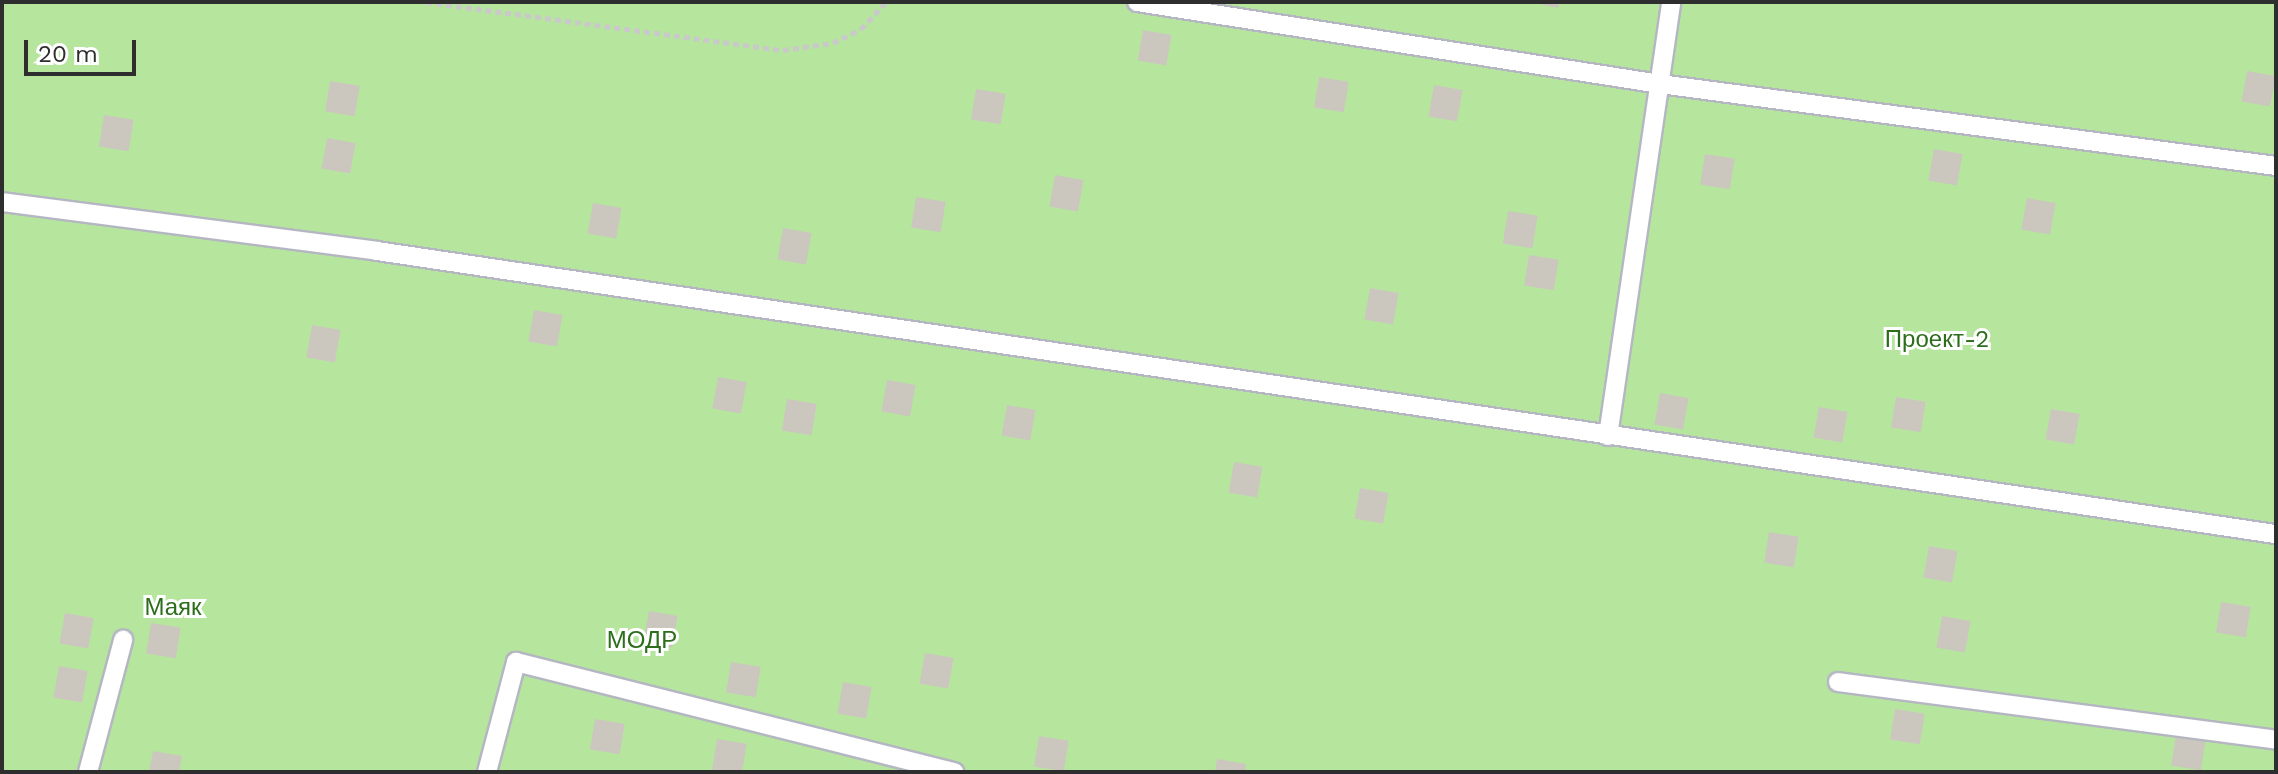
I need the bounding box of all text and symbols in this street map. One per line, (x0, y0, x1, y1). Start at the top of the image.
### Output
scale bar (28, 24, 140, 74)
text: 20 m (38, 40, 98, 68)
park label: Проект-2 (1885, 326, 1989, 354)
park label: Маяк (144, 594, 202, 622)
park label: МОДР (607, 627, 677, 655)

